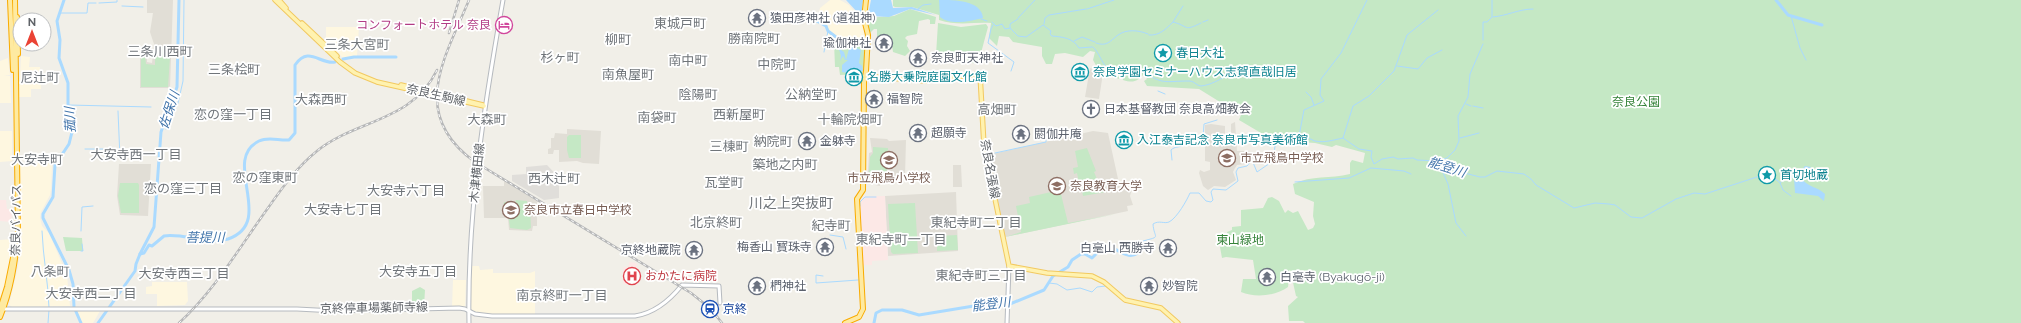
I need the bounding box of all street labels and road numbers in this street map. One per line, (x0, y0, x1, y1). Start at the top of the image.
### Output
street label: 奈良生駒線 (405, 81, 467, 109)
street label: 奈良名張線 (978, 138, 1002, 200)
street label: 木津横田線 (467, 142, 487, 204)
street label: 奈良バイパス (8, 184, 24, 256)
street label: 京終停車場薬師寺線 (320, 300, 428, 316)

